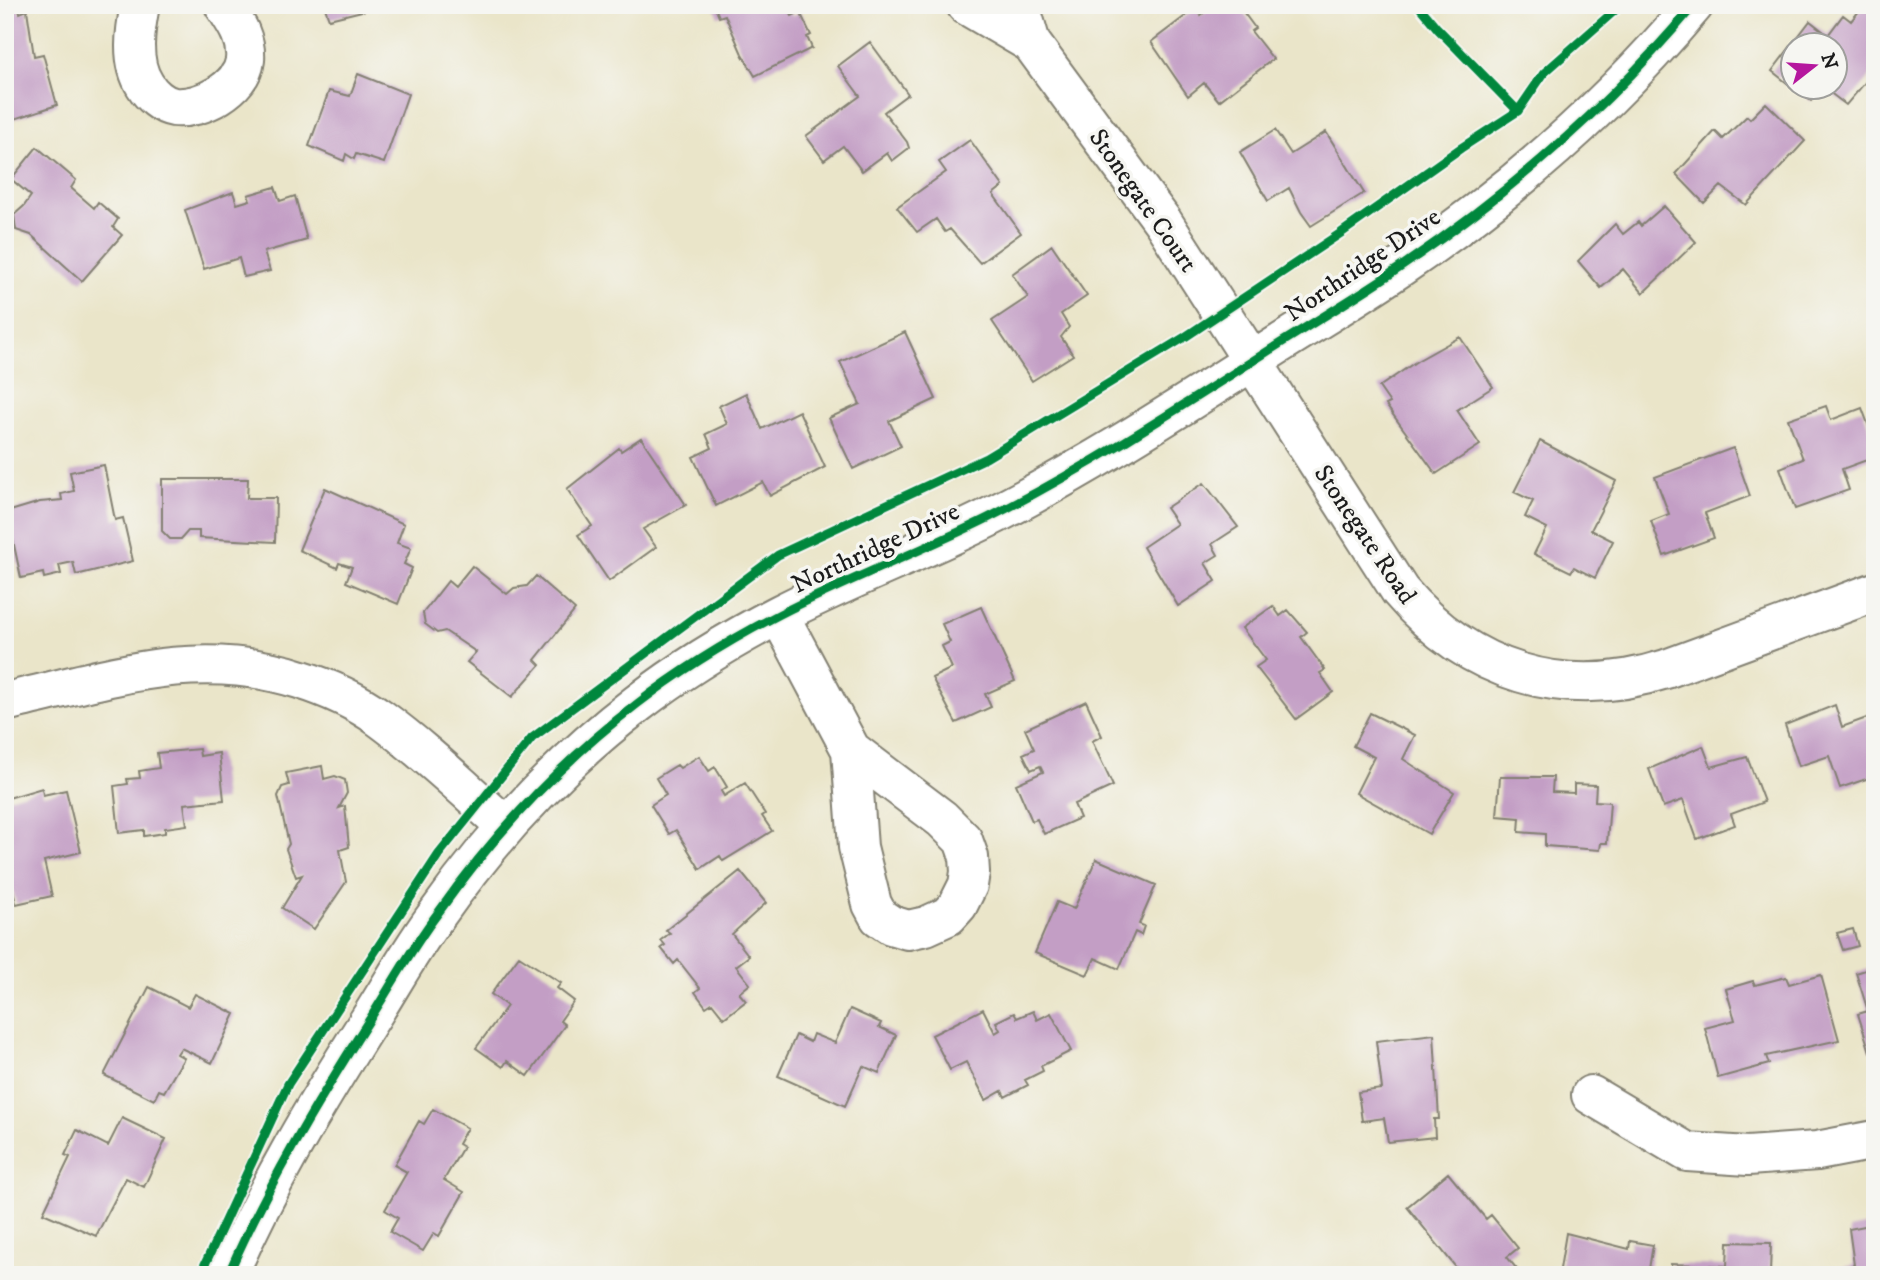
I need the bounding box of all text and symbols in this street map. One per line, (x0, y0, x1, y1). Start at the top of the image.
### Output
north arrow (1778, 32, 1848, 102)
text: N (1816, 51, 1842, 73)
street label: Stonegate Court (1081, 123, 1204, 279)
street label: Northridge Drive (1278, 201, 1447, 330)
street label: Stonegate Road (1306, 459, 1423, 611)
street label: Northridge Drive (787, 495, 965, 602)

